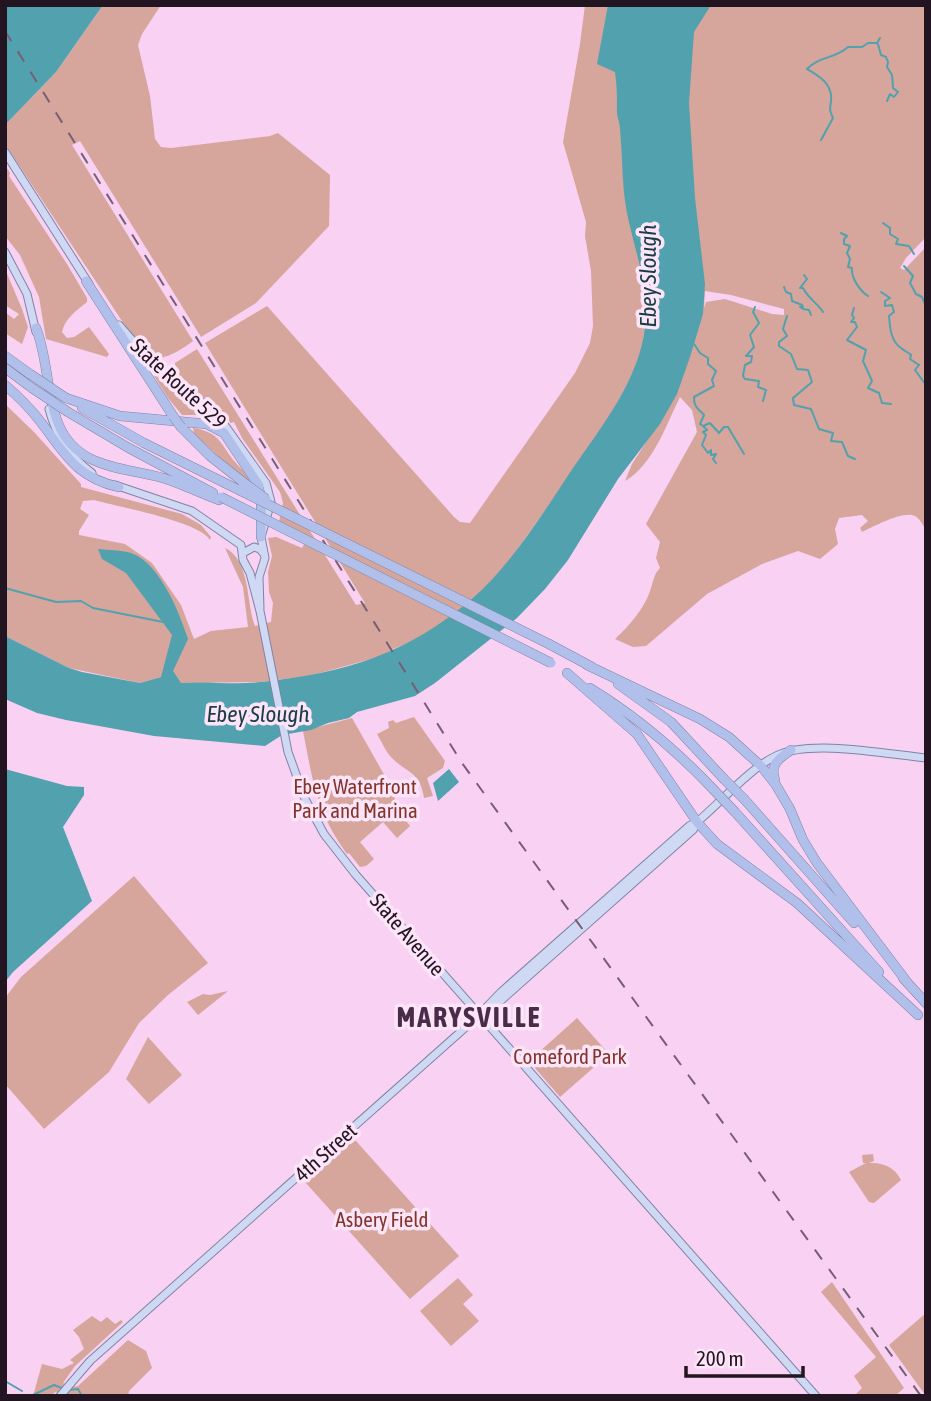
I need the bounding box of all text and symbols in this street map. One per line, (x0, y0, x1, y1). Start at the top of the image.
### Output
water label: Ebey Slough (635, 225, 661, 327)
street label: State Route 529 (126, 333, 232, 433)
water label: Ebey Slough (207, 701, 309, 727)
park label: Ebey Waterfront Park and Marina (292, 774, 418, 822)
street label: State Avenue (366, 888, 450, 980)
district label: MARYSVILLE (397, 1001, 541, 1033)
park label: Comeford Park (513, 1044, 627, 1068)
street label: 4th Street (289, 1118, 361, 1186)
park label: Asbery Field (335, 1207, 429, 1231)
scale bar (686, 1334, 803, 1378)
text: 200 m (696, 1346, 744, 1370)

